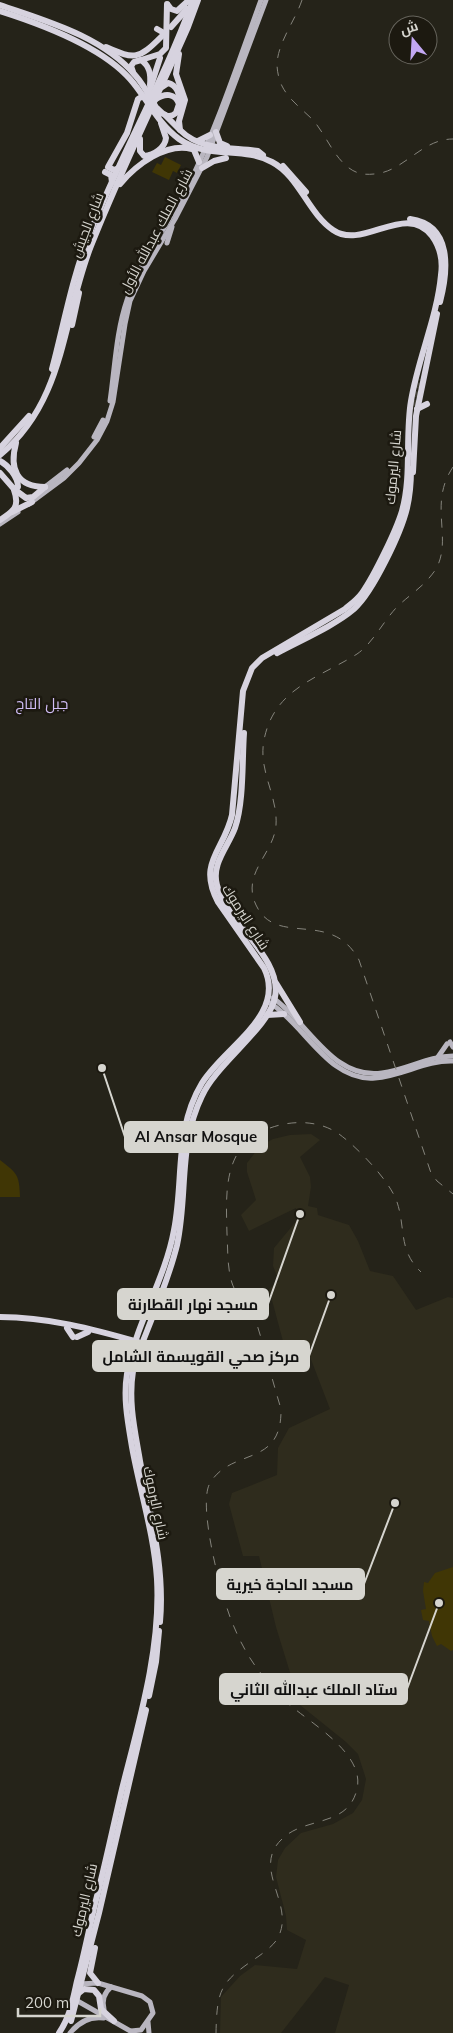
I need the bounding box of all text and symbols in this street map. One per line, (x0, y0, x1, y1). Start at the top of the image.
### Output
north arrow (388, 15, 438, 65)
text: ش (398, 16, 420, 39)
street label: شارع الملك عبدالله الأول (115, 165, 197, 297)
street label: شارع الجيش (66, 190, 108, 260)
street label: شارع اليرموك (381, 429, 405, 505)
district label: جبل التاج (16, 694, 68, 715)
street label: شارع اليرموك (218, 881, 274, 953)
callout: Al Ansar Mosque (125, 1122, 267, 1152)
text: Al Ansar Mosque (135, 1127, 257, 1146)
callout: مسجد نهار القطارنة (118, 1289, 268, 1319)
text: مسجد نهار القطارنة (128, 1295, 258, 1314)
callout: مركز صحي القويسمة الشامل (93, 1341, 309, 1371)
text: مركز صحي القويسمة الشامل (103, 1347, 299, 1369)
street label: شارع اليرموك (139, 1465, 173, 1541)
callout: مسجد الحاجة خيرية (217, 1569, 364, 1599)
text: مسجد الحاجة خيرية (226, 1575, 354, 1594)
callout: ستاد الملك عبدالله الثاني (220, 1674, 407, 1704)
text: ستاد الملك عبدالله الثاني (230, 1679, 398, 1702)
street label: شارع اليرموك (67, 1862, 101, 1938)
scale bar (18, 1986, 100, 2018)
text: 200 m (25, 1993, 69, 2012)

